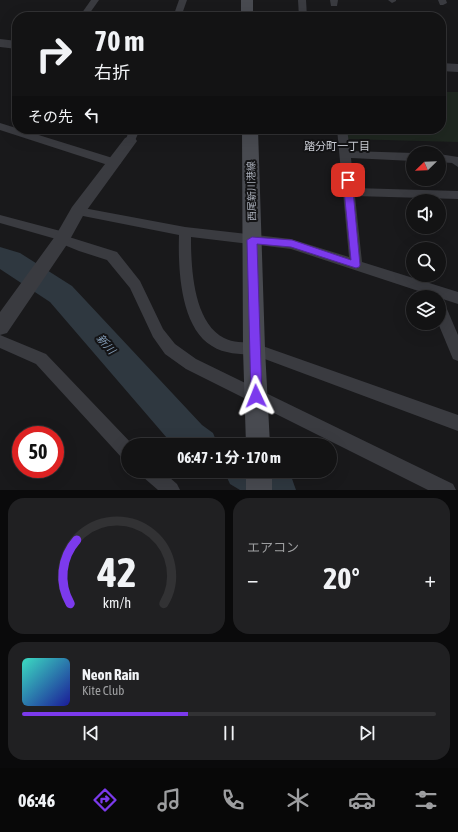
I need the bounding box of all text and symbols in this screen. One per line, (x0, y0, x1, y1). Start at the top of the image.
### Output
text: 70 m (94, 25, 144, 57)
icon: right (28, 28, 80, 80)
text: 右折 (94, 62, 130, 83)
icon: left (81, 104, 103, 126)
text: その先 (28, 108, 73, 125)
district label: 踏分町一丁目 (304, 140, 370, 152)
north arrow (406, 146, 446, 186)
map controls (406, 146, 446, 330)
street label: 西尾新川港線 (245, 161, 258, 221)
pin (331, 163, 365, 197)
icon: arrive (337, 169, 359, 191)
button: sound (406, 194, 446, 234)
button: search (406, 242, 446, 282)
button: layers (406, 290, 446, 330)
water label: 新川 (94, 332, 118, 357)
position arrow (235, 375, 277, 417)
speed limit sign: 50 (12, 426, 64, 478)
text: 06:47 · 1 分 · 170 m (177, 449, 281, 466)
text: エアコン (247, 540, 299, 555)
text: 42 (96, 548, 136, 596)
text: 20° (323, 561, 360, 595)
text: − (247, 566, 258, 592)
text: + (425, 566, 436, 592)
text: km/h (102, 595, 131, 611)
text: Neon Rain (82, 666, 139, 683)
text: Kite Club (82, 683, 124, 698)
icon: previous (80, 722, 102, 744)
icon: pause (218, 722, 240, 744)
icon: next (356, 722, 378, 744)
icon: directions (91, 786, 119, 814)
icon: music (155, 786, 183, 814)
icon: phone (219, 786, 247, 814)
icon: climate (284, 786, 312, 814)
icon: car (348, 786, 376, 814)
icon: filters (412, 786, 440, 814)
text: 06:46 (18, 790, 55, 811)

